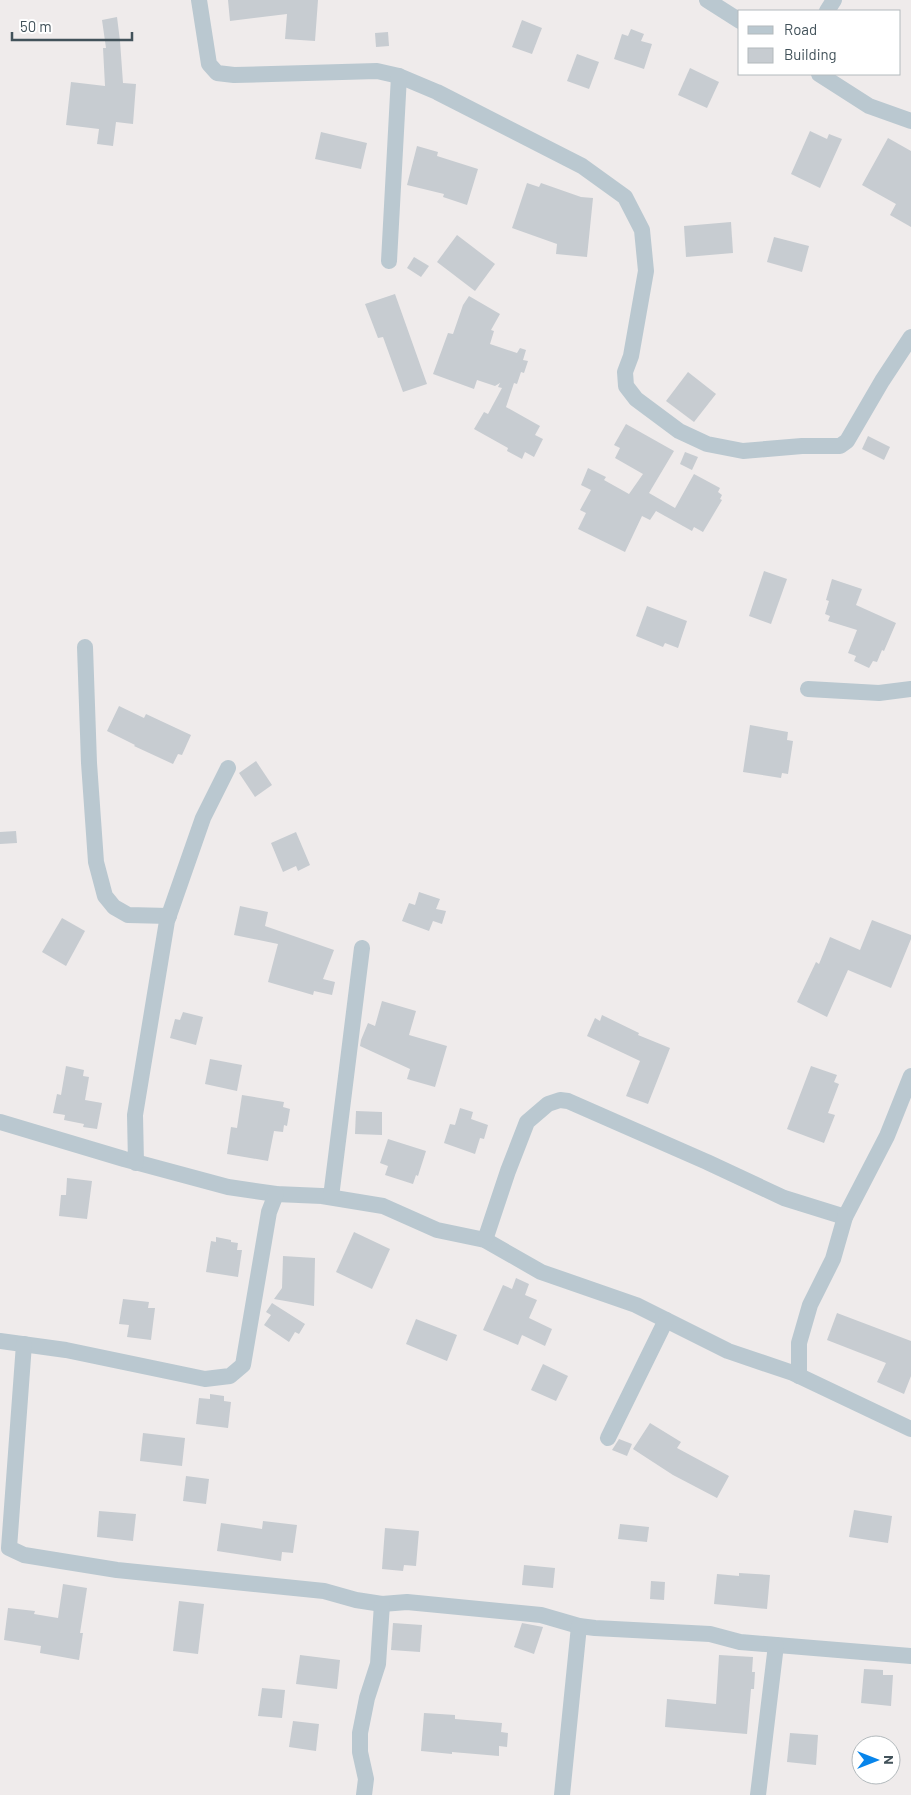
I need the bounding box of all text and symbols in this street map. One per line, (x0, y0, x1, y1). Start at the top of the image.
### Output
scale bar (12, 10, 132, 42)
legend (738, 10, 901, 75)
text: 50 m (20, 17, 52, 35)
text: Road (784, 20, 817, 38)
text: Building (784, 45, 837, 63)
north arrow (851, 1735, 901, 1785)
text: N (881, 1755, 898, 1765)

